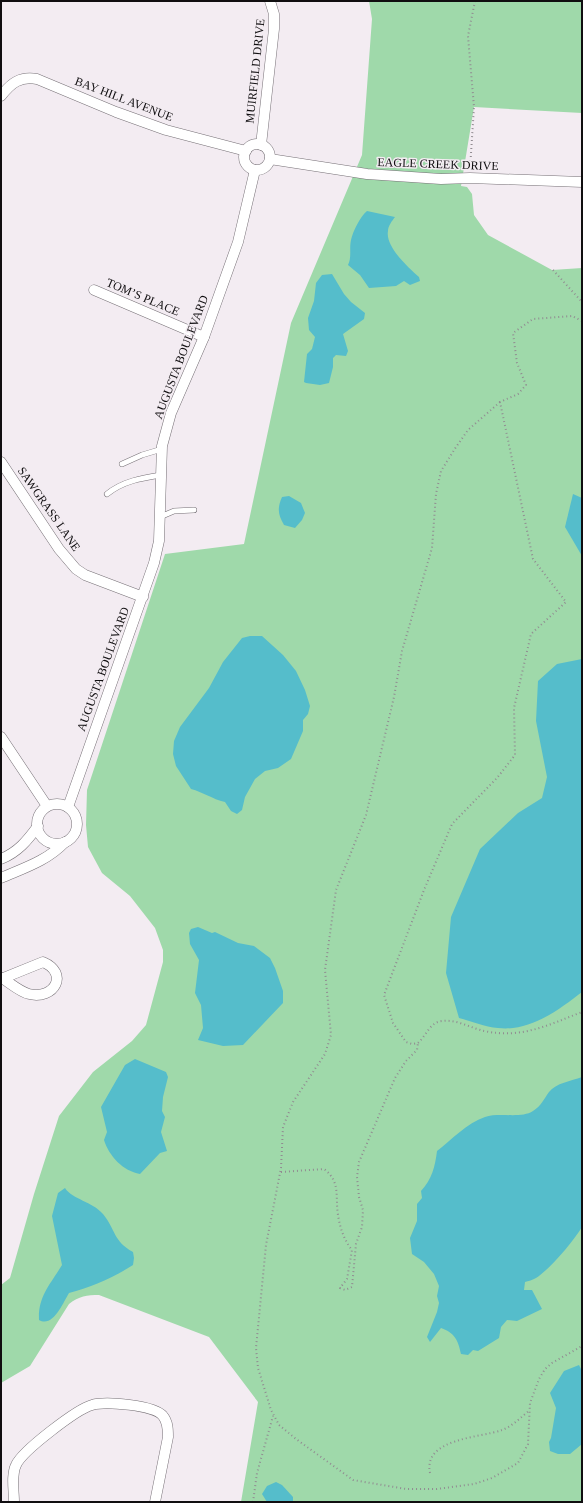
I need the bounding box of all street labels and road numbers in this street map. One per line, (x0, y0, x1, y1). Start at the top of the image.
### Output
street label: MUIRFIELD DRIVE (243, 18, 267, 124)
street label: BAY HILL AVENUE (73, 74, 175, 124)
street label: EAGLE CREEK DRIVE (377, 155, 499, 173)
street label: TOM’S PLACE (104, 275, 182, 319)
street label: AUGUSTA BOULEVARD (151, 293, 211, 421)
street label: SAWGRASS LANE (15, 464, 83, 554)
street label: AUGUSTA BOULEVARD (74, 605, 132, 733)

